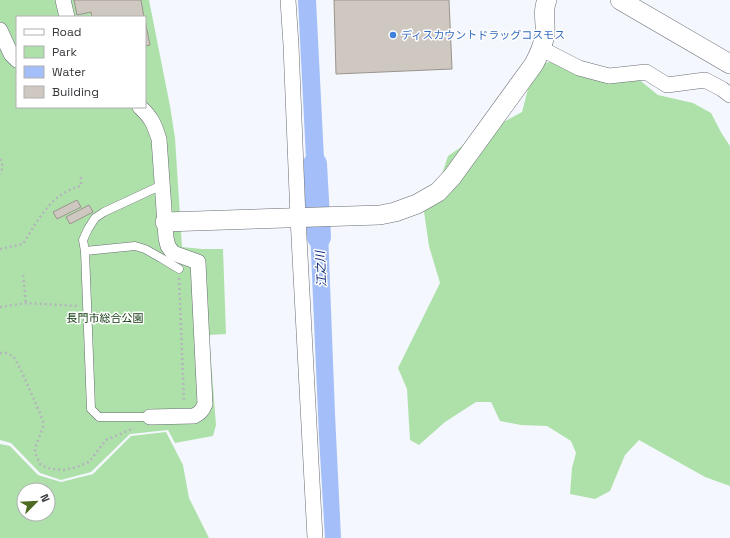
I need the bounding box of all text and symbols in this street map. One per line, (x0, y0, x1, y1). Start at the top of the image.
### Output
legend (16, 16, 146, 108)
text: Road (52, 24, 81, 40)
place label: ディスカウントドラッグコスモス (401, 28, 565, 42)
marker: ディスカウントドラッグコスモス (388, 30, 398, 40)
text: Park (52, 44, 77, 60)
text: Water (52, 64, 86, 80)
text: Building (52, 84, 99, 100)
water label: 江之川 (312, 249, 330, 287)
park label: 長門市総合公園 (67, 311, 144, 325)
north arrow (16, 482, 56, 522)
text: N (37, 492, 53, 504)

